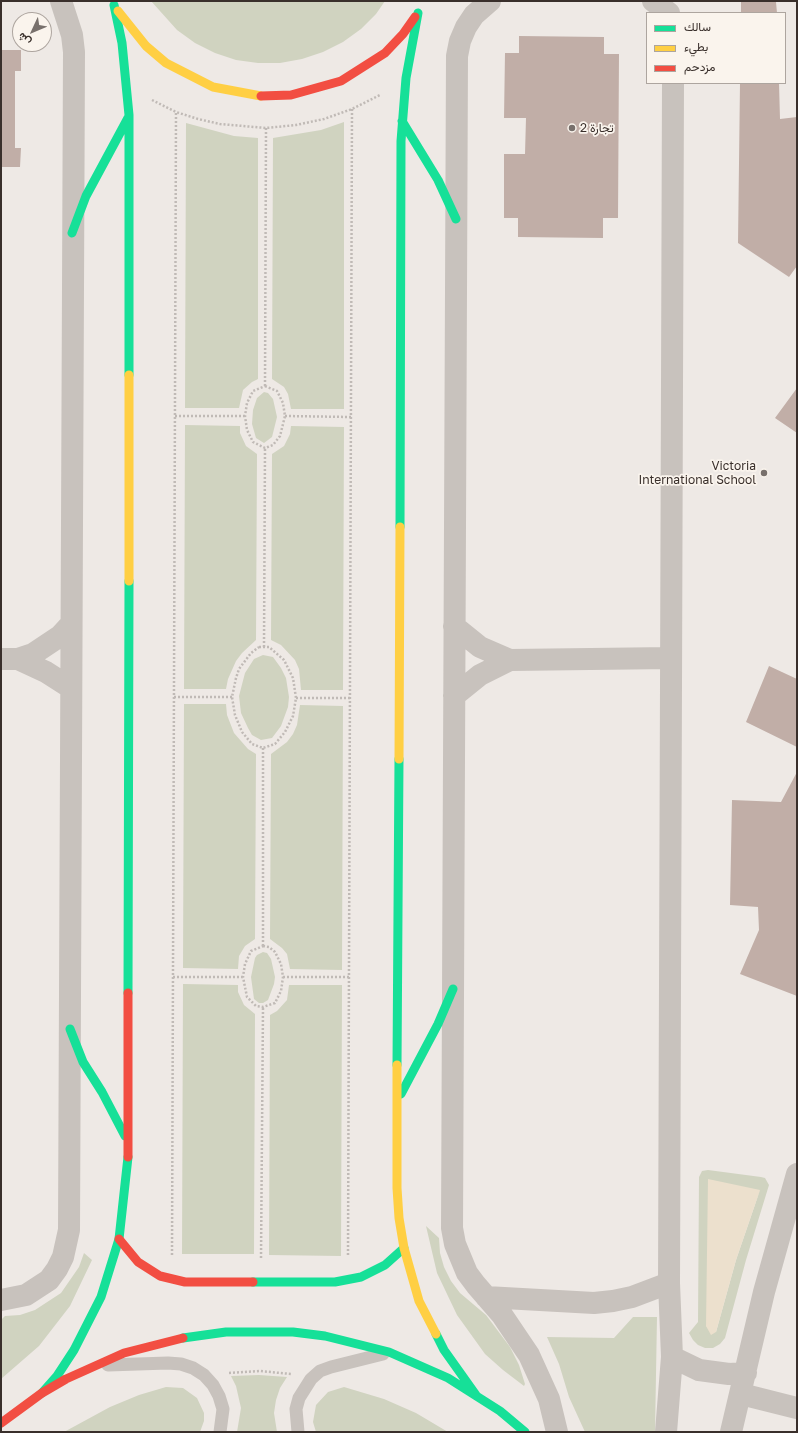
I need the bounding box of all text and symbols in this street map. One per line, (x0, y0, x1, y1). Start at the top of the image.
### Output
north arrow (12, 12, 52, 52)
legend (646, 12, 786, 84)
text: سالك (684, 19, 711, 34)
text: ش (14, 31, 33, 49)
text: بطيء (684, 39, 708, 54)
text: مزدحم (684, 59, 715, 74)
place label: تجارة 2 (580, 121, 614, 135)
marker: تجارة 2 (567, 123, 577, 133)
place label: Victoria International School (638, 459, 756, 487)
marker: Victoria International School (759, 468, 769, 478)

